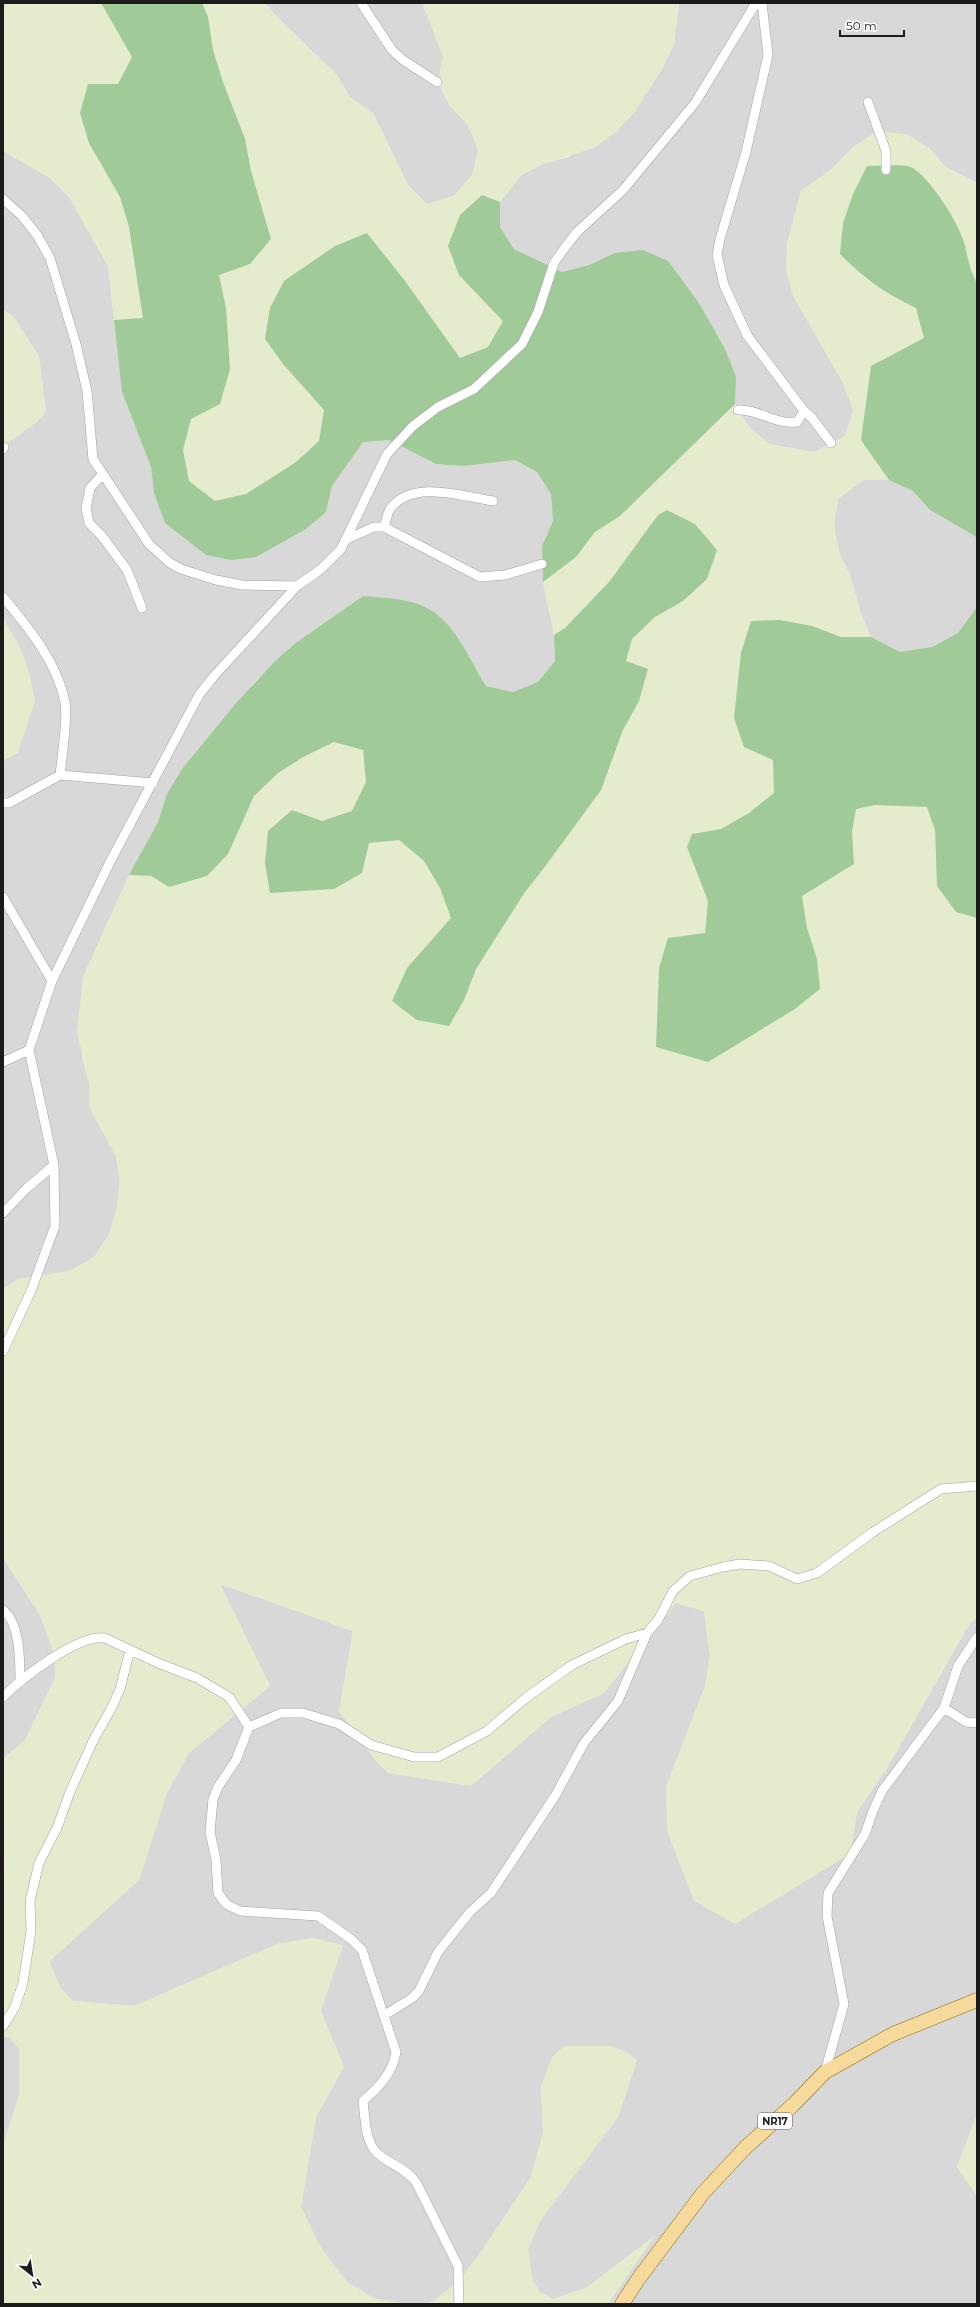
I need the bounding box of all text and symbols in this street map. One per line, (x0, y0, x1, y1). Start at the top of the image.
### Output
scale bar (840, 12, 904, 38)
text: 50 m (846, 18, 877, 33)
road number: NR17 (758, 2113, 792, 2129)
north arrow (12, 2255, 52, 2295)
text: N (30, 2275, 44, 2292)

